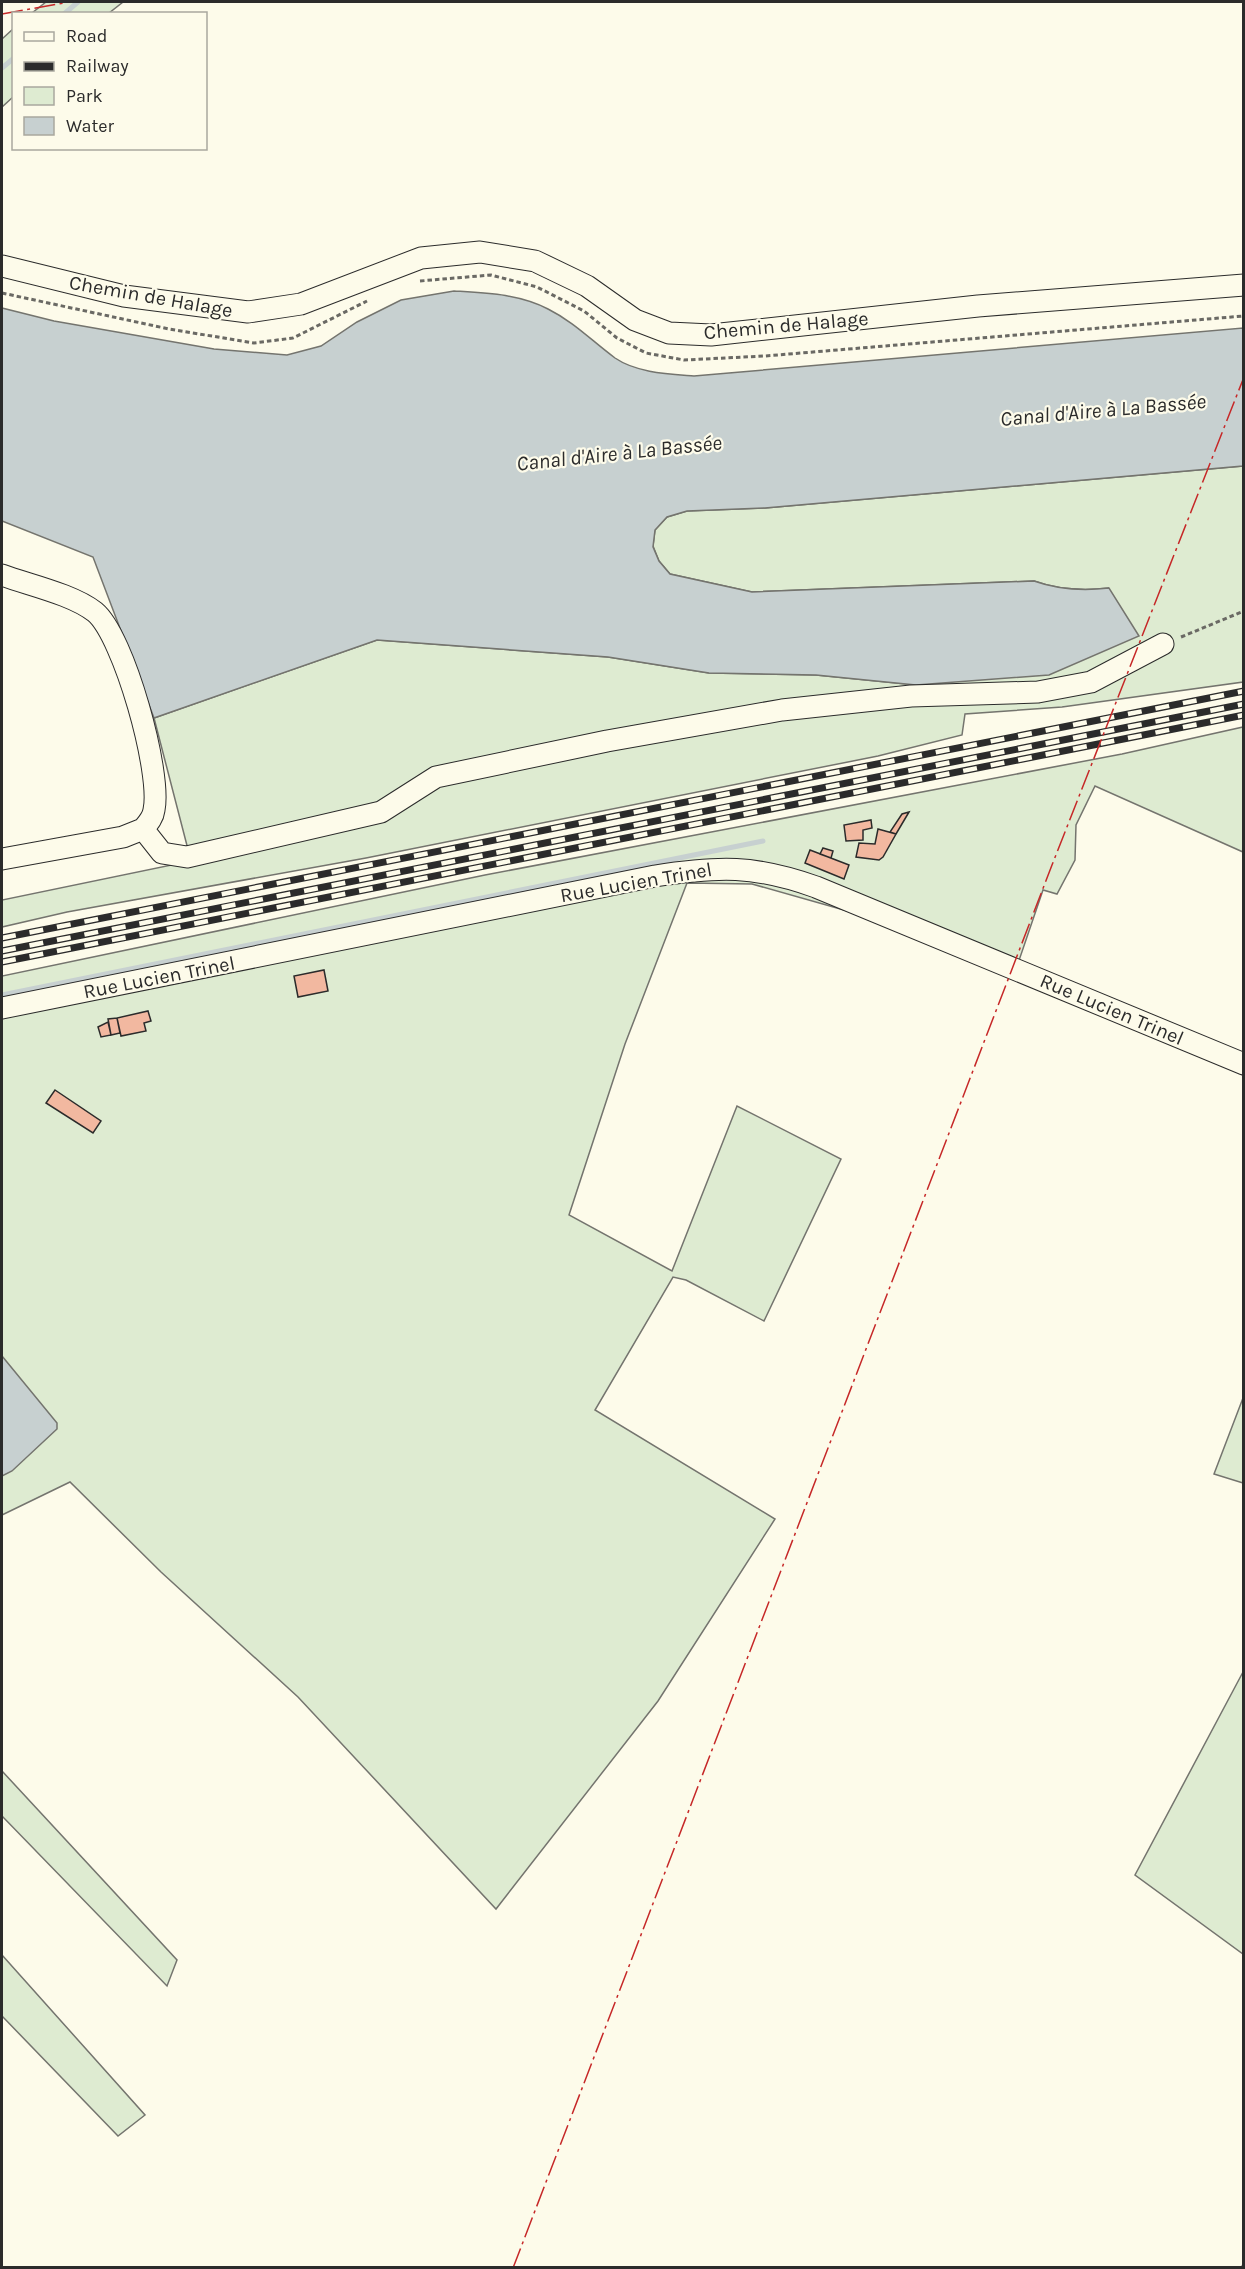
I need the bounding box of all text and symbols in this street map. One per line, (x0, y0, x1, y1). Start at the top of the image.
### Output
legend (12, 12, 207, 150)
text: Road (66, 25, 107, 47)
text: Railway (66, 55, 129, 77)
text: Park (66, 85, 103, 107)
text: Water (66, 115, 114, 137)
street label: Chemin de Halage (67, 271, 234, 322)
street label: Chemin de Halage (703, 307, 869, 344)
water label: Canal d'Aire à La Bassée (999, 389, 1207, 431)
water label: Canal d'Aire à La Bassée (515, 430, 723, 476)
street label: Rue Lucien Trinel (558, 858, 714, 907)
street label: Rue Lucien Trinel (81, 952, 237, 1003)
street label: Rue Lucien Trinel (1036, 969, 1187, 1050)

